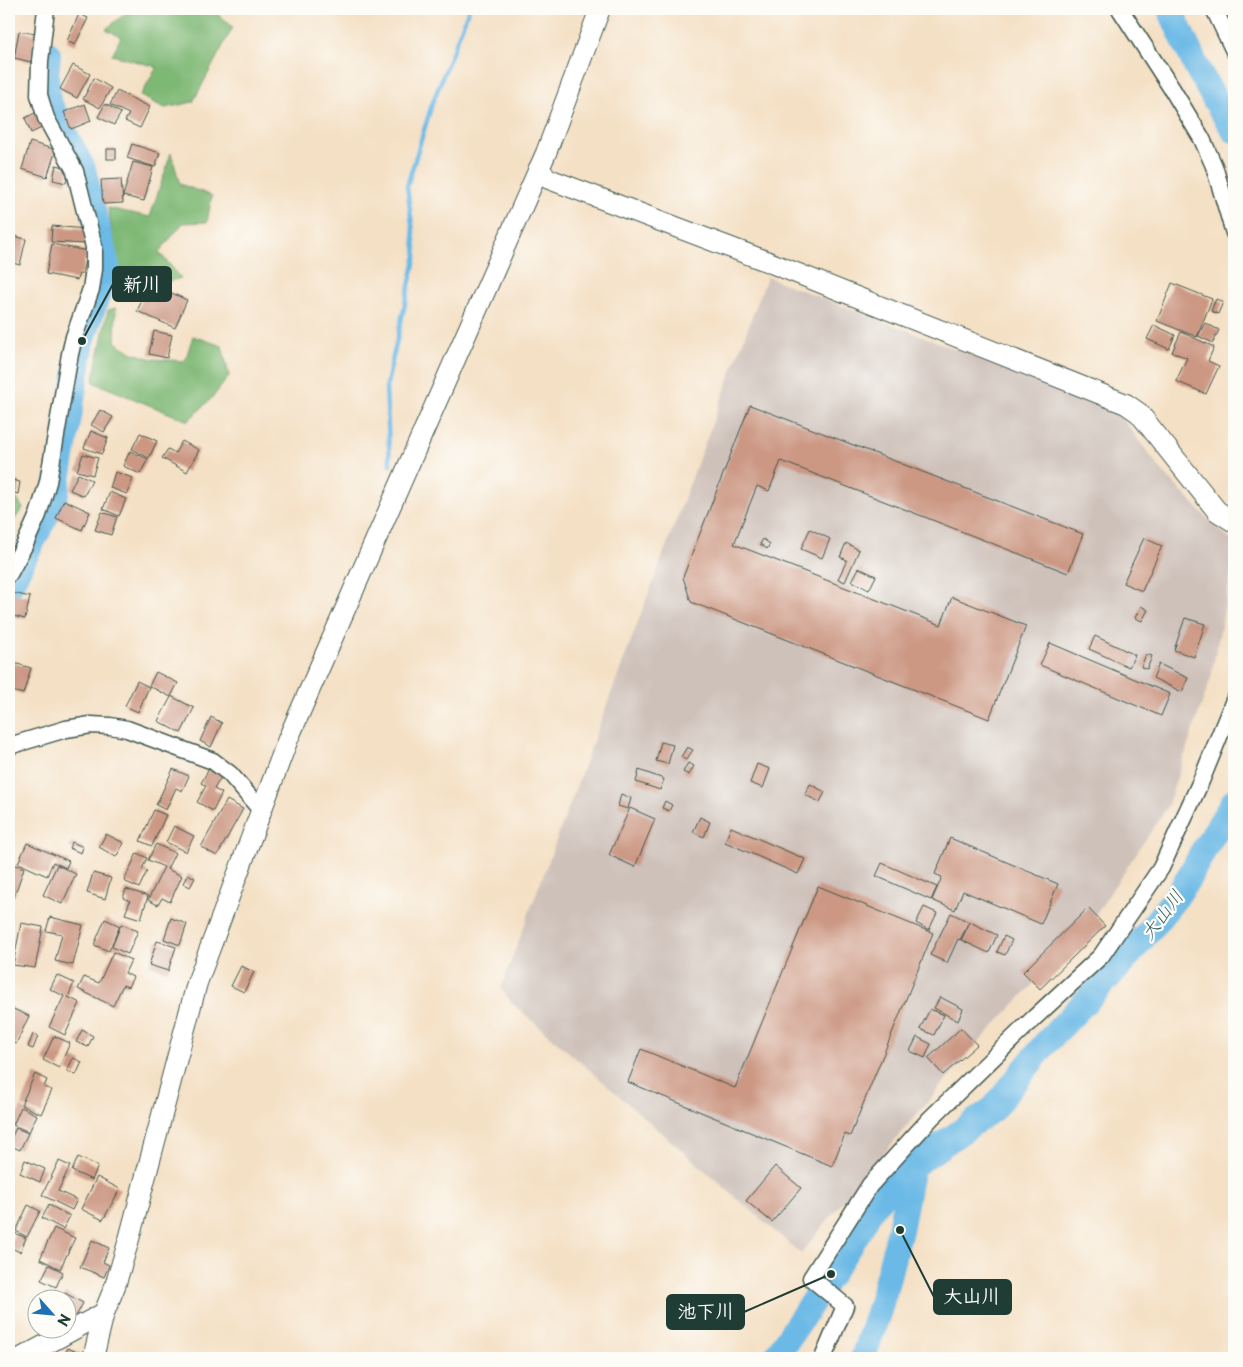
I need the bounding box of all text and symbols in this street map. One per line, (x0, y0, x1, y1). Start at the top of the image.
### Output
callout: 新川 (113, 267, 171, 301)
text: 新川 (123, 269, 161, 297)
water label: 大山川 (1133, 883, 1189, 945)
callout: 大山川 (934, 1280, 1011, 1314)
text: 大山川 (943, 1281, 1001, 1309)
north arrow (28, 1290, 78, 1340)
callout: 池下川 (667, 1295, 744, 1329)
text: 池下川 (677, 1296, 735, 1324)
text: N (52, 1310, 76, 1330)

